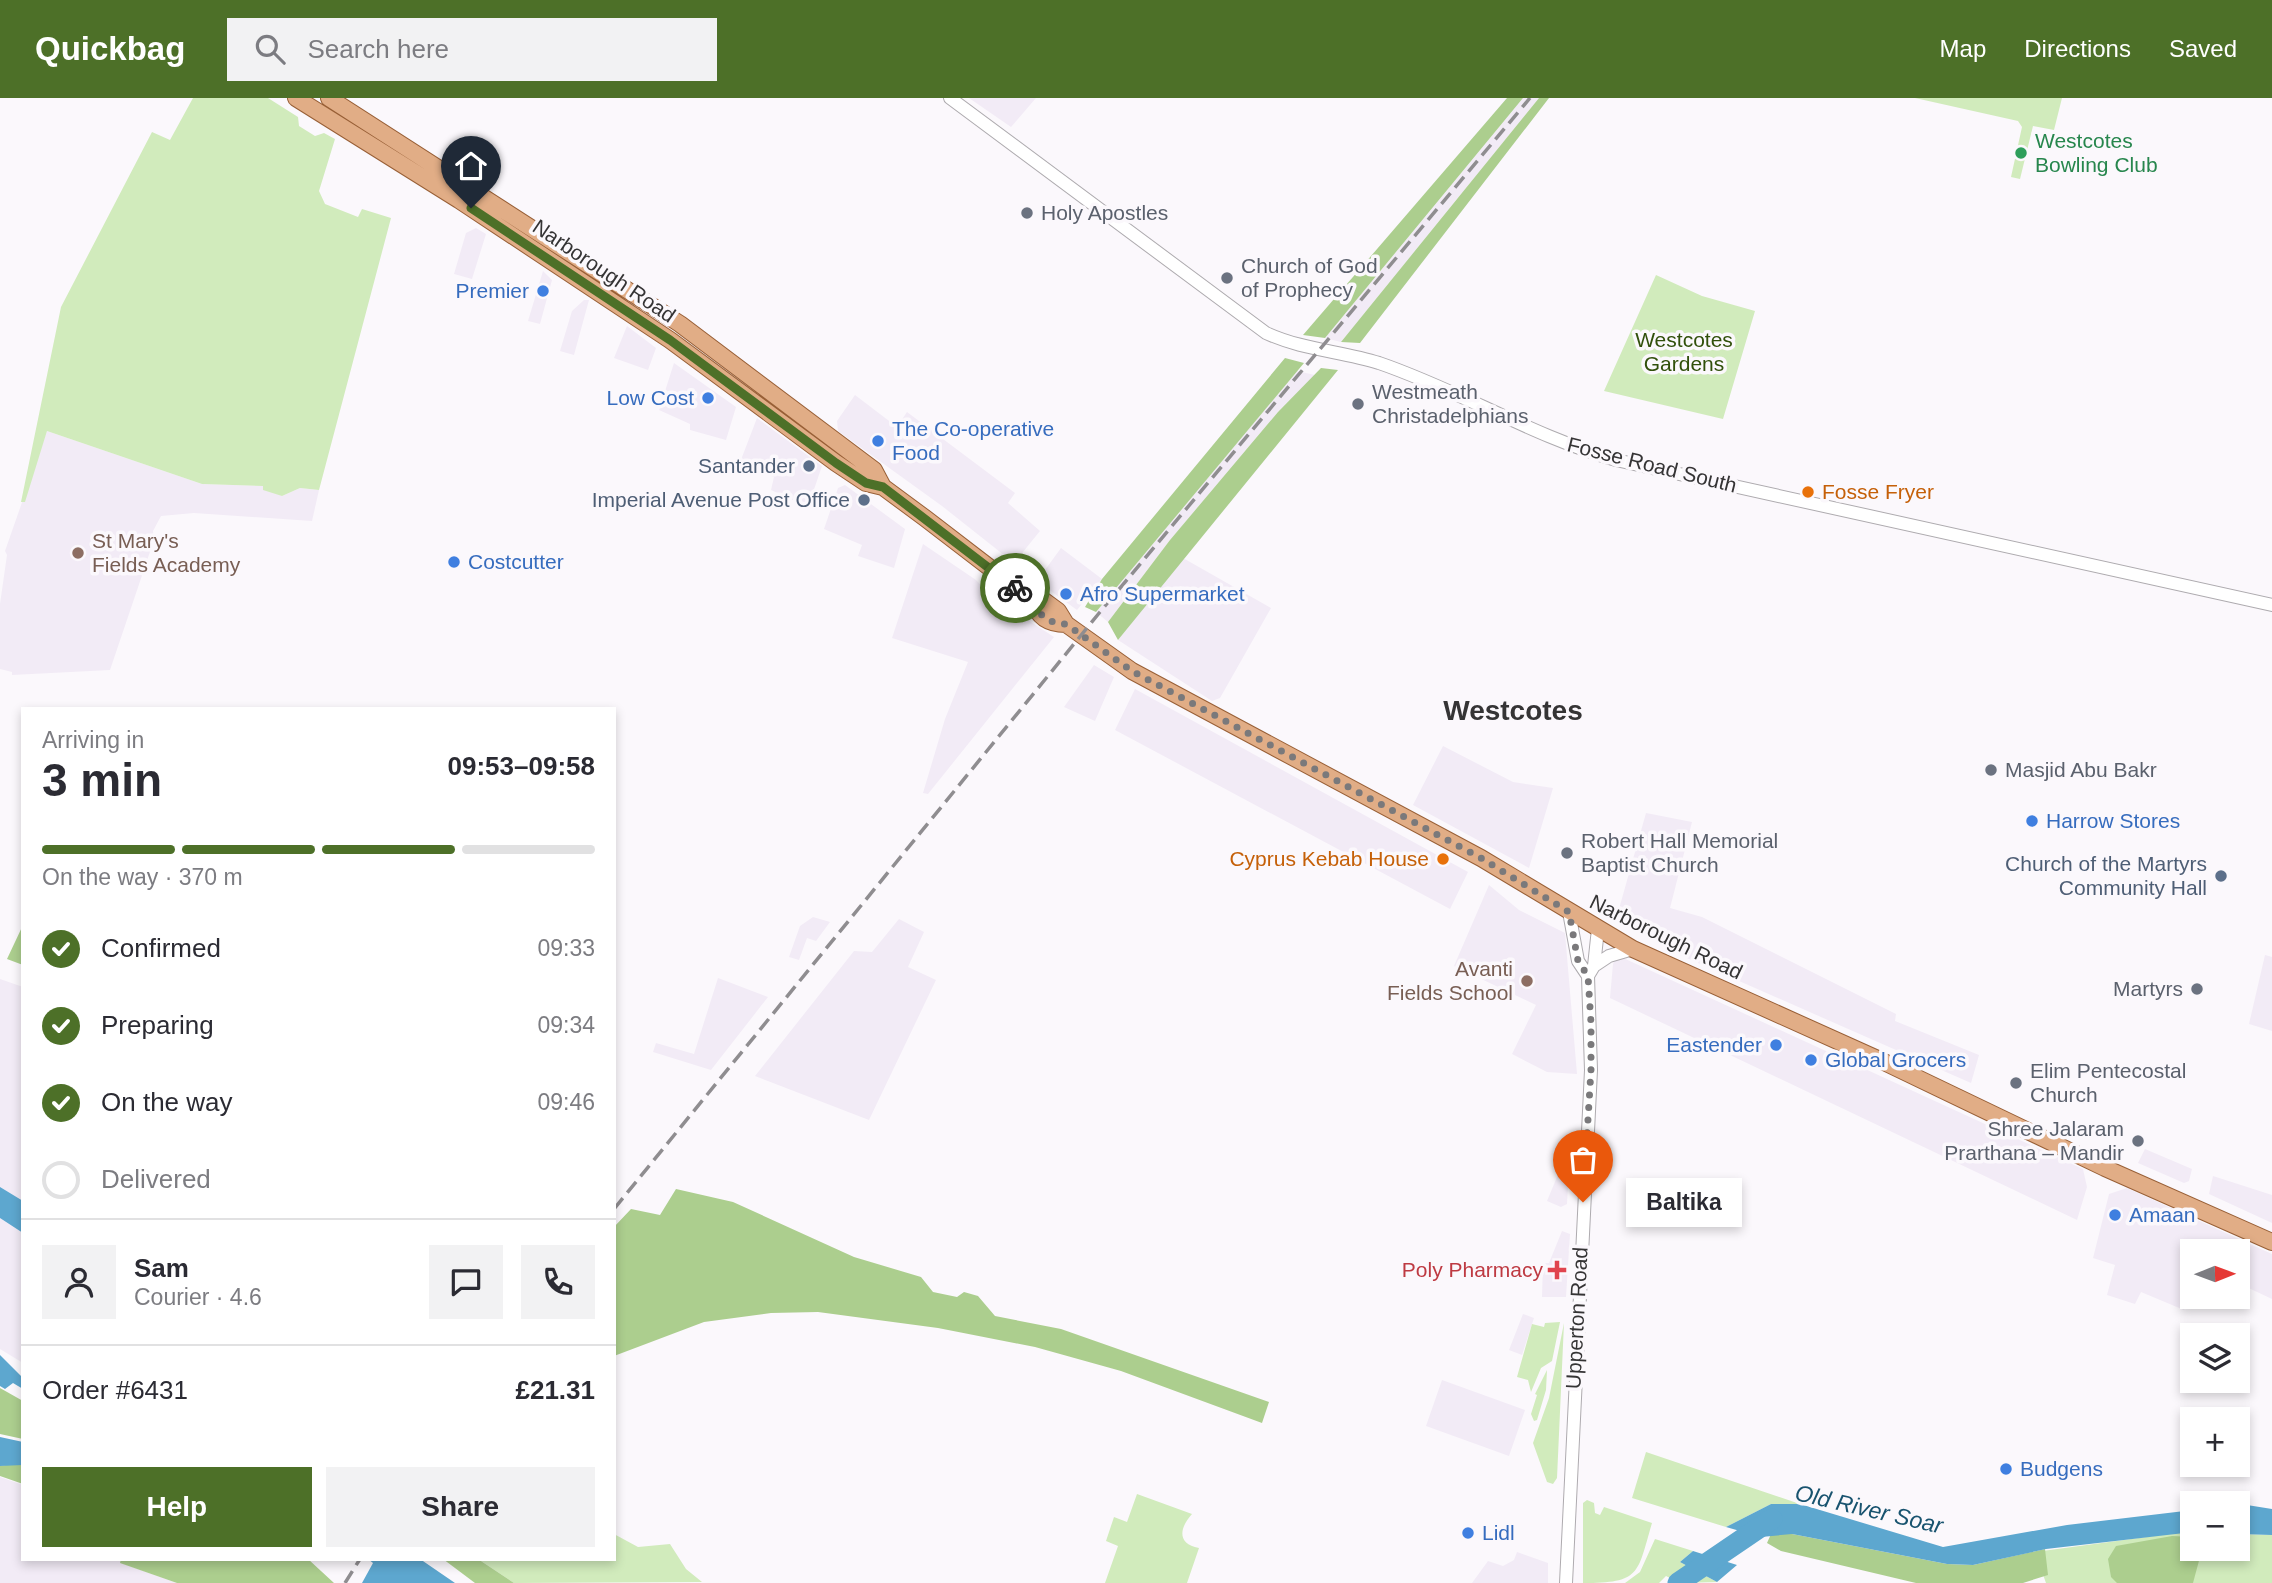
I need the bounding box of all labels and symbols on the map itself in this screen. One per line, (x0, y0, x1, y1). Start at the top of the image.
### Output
place label: Westcotes Bowling Club (2035, 129, 2158, 176)
pin (441, 136, 501, 208)
marker: Westcotes Bowling Club (2013, 145, 2029, 161)
place label: Holy Apostles (1041, 201, 1168, 224)
marker: Holy Apostles (1019, 205, 1035, 221)
street label: Narborough Road (529, 214, 680, 327)
place label: Church of God of Prophecy (1241, 254, 1378, 301)
marker: Church of God of Prophecy (1219, 270, 1235, 286)
place label: Premier (455, 279, 529, 302)
marker: Premier (535, 283, 551, 299)
park label: Westcotes Gardens (1635, 328, 1733, 375)
place label: Westmeath Christadelphians (1372, 380, 1528, 427)
place label: Low Cost (606, 386, 694, 409)
marker: Low Cost (700, 390, 716, 406)
marker: Westmeath Christadelphians (1350, 396, 1366, 412)
place label: The Co-operative Food (892, 417, 1054, 464)
street label: Fosse Road South (1565, 432, 1739, 497)
marker: The Co-operative Food (870, 433, 886, 449)
place label: Santander (698, 454, 795, 477)
marker: Santander (801, 458, 817, 474)
place label: Fosse Fryer (1822, 480, 1934, 503)
marker: Fosse Fryer (1800, 484, 1816, 500)
place label: Imperial Avenue Post Office (592, 488, 850, 511)
marker: Imperial Avenue Post Office (856, 492, 872, 508)
place label: St Mary's Fields Academy (92, 529, 241, 576)
marker: St Mary's Fields Academy (70, 545, 86, 561)
place label: Costcutter (468, 550, 564, 573)
courier (980, 553, 1050, 623)
marker: Costcutter (446, 554, 462, 570)
place label: Afro Supermarket (1080, 582, 1245, 605)
marker: Afro Supermarket (1058, 586, 1074, 602)
district label: Westcotes (1443, 695, 1583, 726)
place label: Masjid Abu Bakr (2005, 758, 2157, 781)
marker: Masjid Abu Bakr (1983, 762, 1999, 778)
place label: Harrow Stores (2046, 809, 2180, 832)
marker: Harrow Stores (2024, 813, 2040, 829)
place label: Robert Hall Memorial Baptist Church (1581, 829, 1778, 876)
marker: Robert Hall Memorial Baptist Church (1559, 845, 1575, 861)
place label: Cyprus Kebab House (1229, 847, 1429, 870)
marker: Cyprus Kebab House (1435, 851, 1451, 867)
place label: Church of the Martyrs Community Hall (2005, 852, 2207, 899)
marker: Church of the Martyrs Community Hall (2213, 868, 2229, 884)
street label: Narborough Road (1586, 890, 1746, 983)
place label: Avanti Fields School (1387, 957, 1513, 1004)
marker: Avanti Fields School (1519, 973, 1535, 989)
place label: Martyrs (2113, 977, 2183, 1000)
marker: Martyrs (2189, 981, 2205, 997)
place label: Eastender (1666, 1033, 1762, 1056)
marker: Eastender (1768, 1037, 1784, 1053)
place label: Global Grocers (1825, 1048, 1966, 1071)
marker: Global Grocers (1803, 1052, 1819, 1068)
place label: Elim Pentecostal Church (2030, 1059, 2186, 1106)
marker: Elim Pentecostal Church (2008, 1075, 2024, 1091)
place label: Shree Jalaram Prarthana – Mandir (1944, 1117, 2124, 1164)
pin (1553, 1130, 1613, 1202)
marker: Shree Jalaram Prarthana – Mandir (2130, 1133, 2146, 1149)
callout: Baltika (1625, 1178, 1740, 1226)
place label: Amaan (2129, 1203, 2196, 1226)
marker: Amaan (2107, 1207, 2123, 1223)
north arrow (2180, 1239, 2250, 1309)
street label: Upperton Road (1561, 1246, 1592, 1390)
place label: Poly Pharmacy (1402, 1258, 1543, 1281)
marker: Poly Pharmacy (1549, 1262, 1565, 1278)
place label: Budgens (2020, 1457, 2103, 1480)
marker: Budgens (1998, 1461, 2014, 1477)
water label: Old River Soar (1793, 1479, 1947, 1539)
place label: Lidl (1482, 1521, 1515, 1544)
marker: Lidl (1460, 1525, 1476, 1541)

